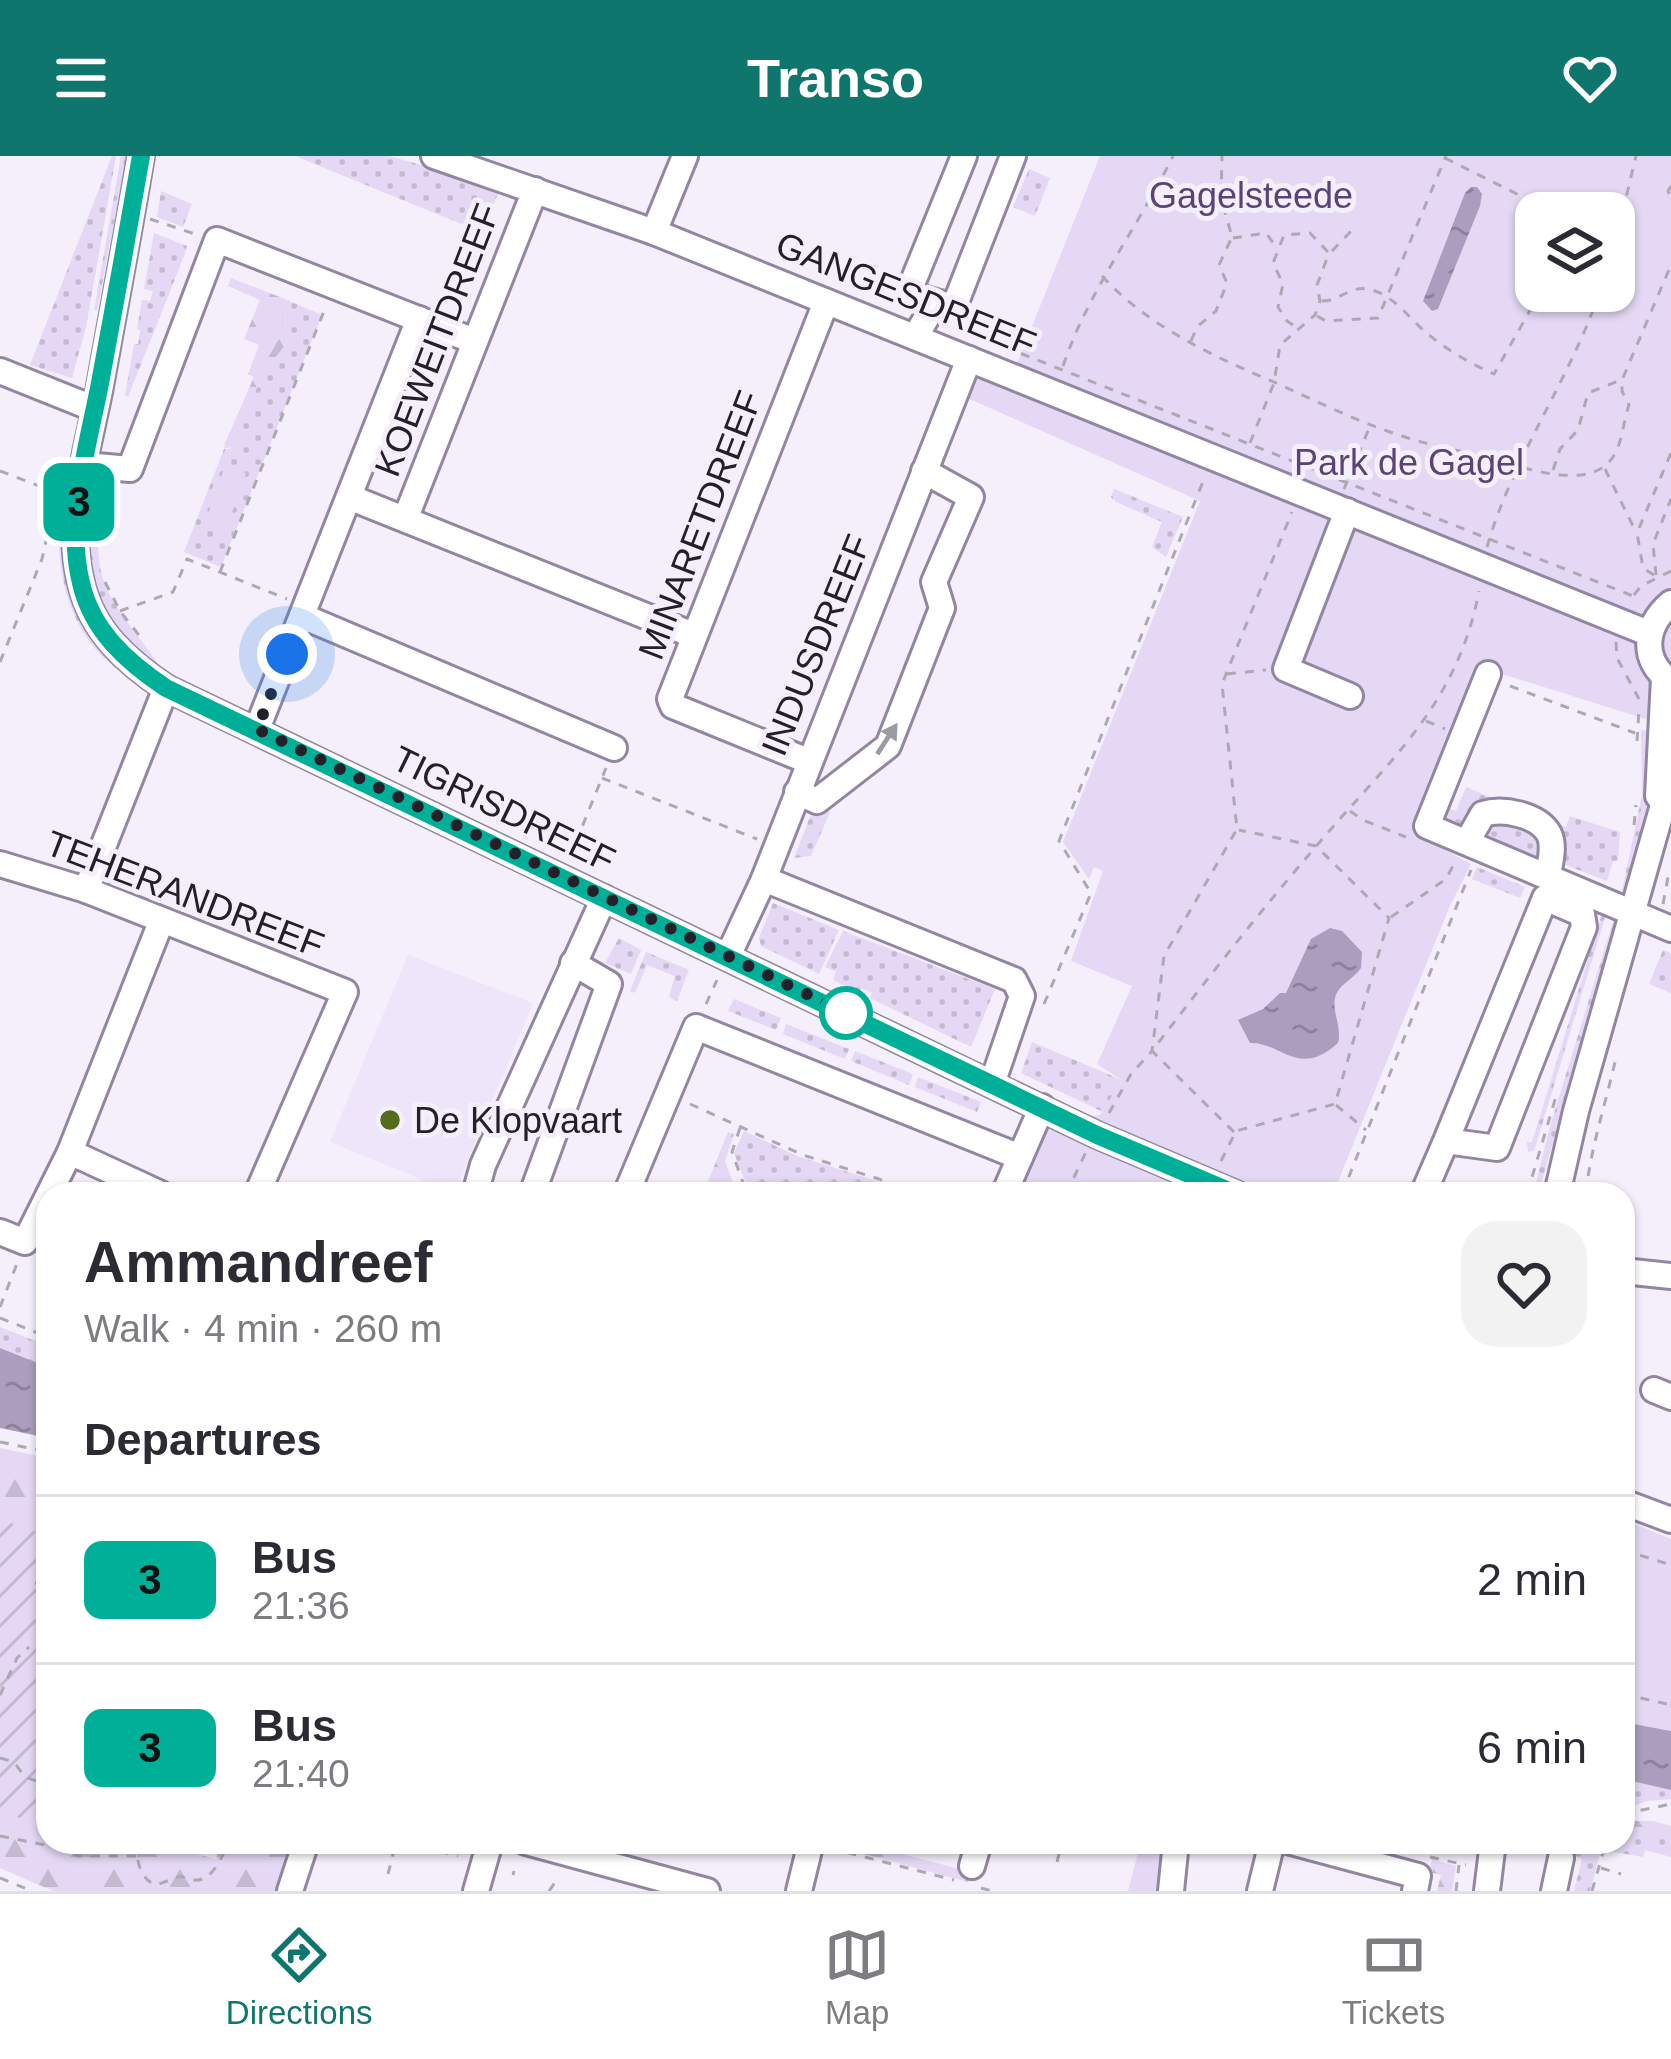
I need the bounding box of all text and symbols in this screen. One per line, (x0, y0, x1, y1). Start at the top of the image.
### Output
icon: menu (48, 45, 114, 111)
icon: heart (1557, 45, 1623, 111)
text: Transo (747, 48, 924, 108)
park label: Gagelsteede (1149, 175, 1353, 216)
map controls (1515, 192, 1635, 312)
button: layers (1515, 192, 1635, 312)
street label: KOEWEITDREEF (366, 198, 508, 482)
street label: GANGESDREEF (770, 223, 1042, 365)
street label: MINARETDREEF (630, 385, 770, 665)
park label: Park de Gagel (1294, 442, 1524, 483)
line badge: 3 (40, 463, 118, 541)
text: 3 (67, 478, 91, 525)
street label: INDUSDREEF (753, 529, 879, 761)
your location (257, 624, 317, 684)
one-way arrow (875, 722, 897, 755)
street label: TIGRISDREEF (386, 738, 622, 880)
street label: TEHERANDREEF (40, 822, 330, 966)
unlabelled marker (821, 988, 871, 1038)
place label: De Klopvaart (414, 1100, 622, 1141)
marker: De Klopvaart (377, 1107, 403, 1133)
button: heart (1461, 1221, 1587, 1347)
text: Ammandreef (84, 1230, 432, 1294)
text: Walk · 4 min · 260 m (84, 1307, 442, 1350)
text: Departures (84, 1414, 322, 1465)
text: Bus (252, 1532, 337, 1583)
text: 2 min (1477, 1554, 1587, 1605)
text: 3 (138, 1556, 162, 1603)
text: 21:36 (252, 1584, 350, 1627)
text: Bus (252, 1700, 337, 1751)
text: 6 min (1477, 1722, 1587, 1773)
text: 3 (138, 1724, 162, 1771)
text: 21:40 (252, 1752, 350, 1795)
tab: Directions (226, 1922, 373, 2032)
tab: Map (824, 1922, 890, 2032)
tab: Tickets (1342, 1922, 1445, 2032)

